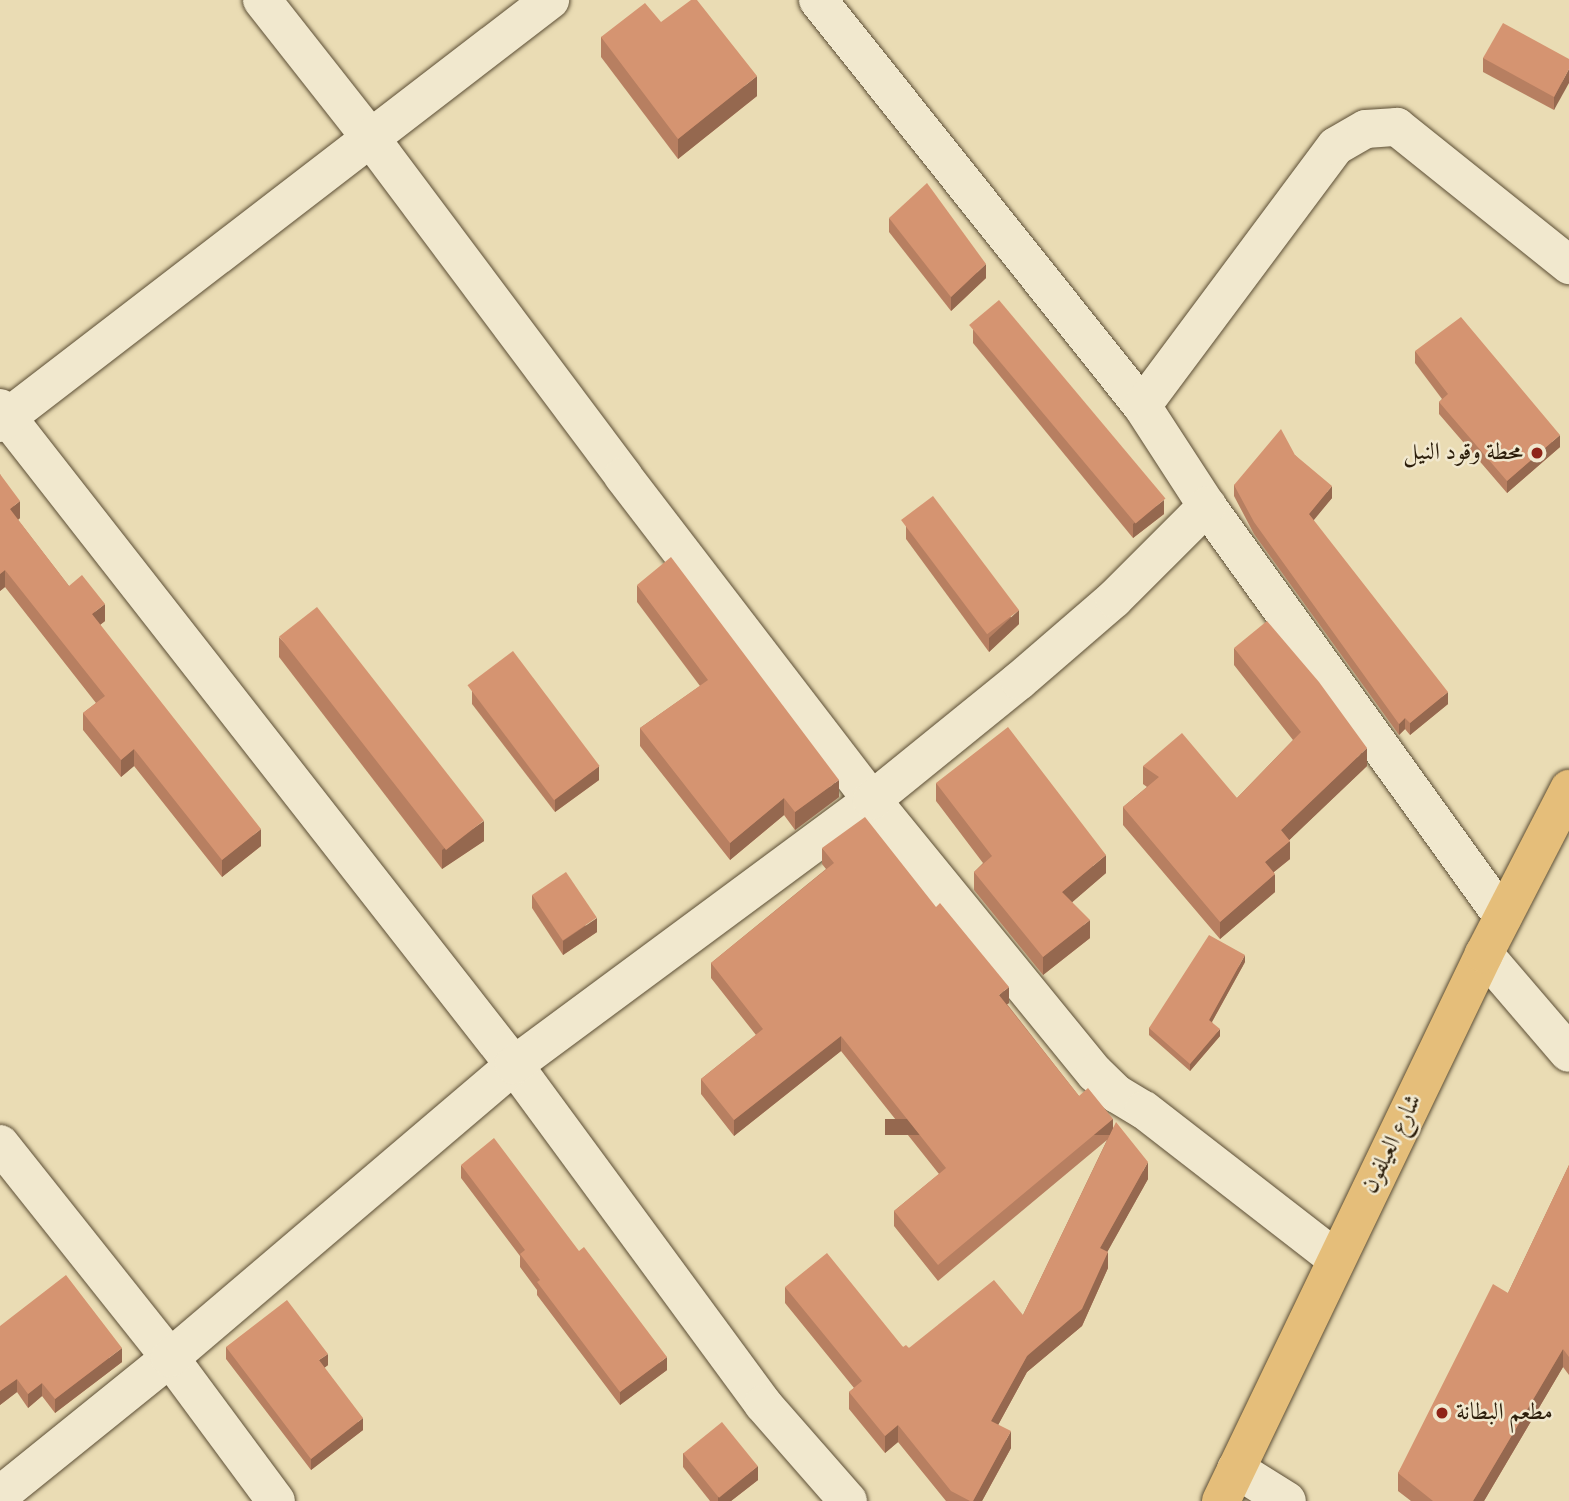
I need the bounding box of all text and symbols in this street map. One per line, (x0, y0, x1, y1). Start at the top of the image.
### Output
place label: محطة وقود النيل (1403, 439, 1523, 467)
marker: محطة وقود النيل (1529, 445, 1545, 461)
street label: شارع العيلفون (1356, 1090, 1428, 1198)
place label: مطعم البطانة (1456, 1399, 1553, 1427)
marker: مطعم البطانة (1434, 1405, 1450, 1421)

